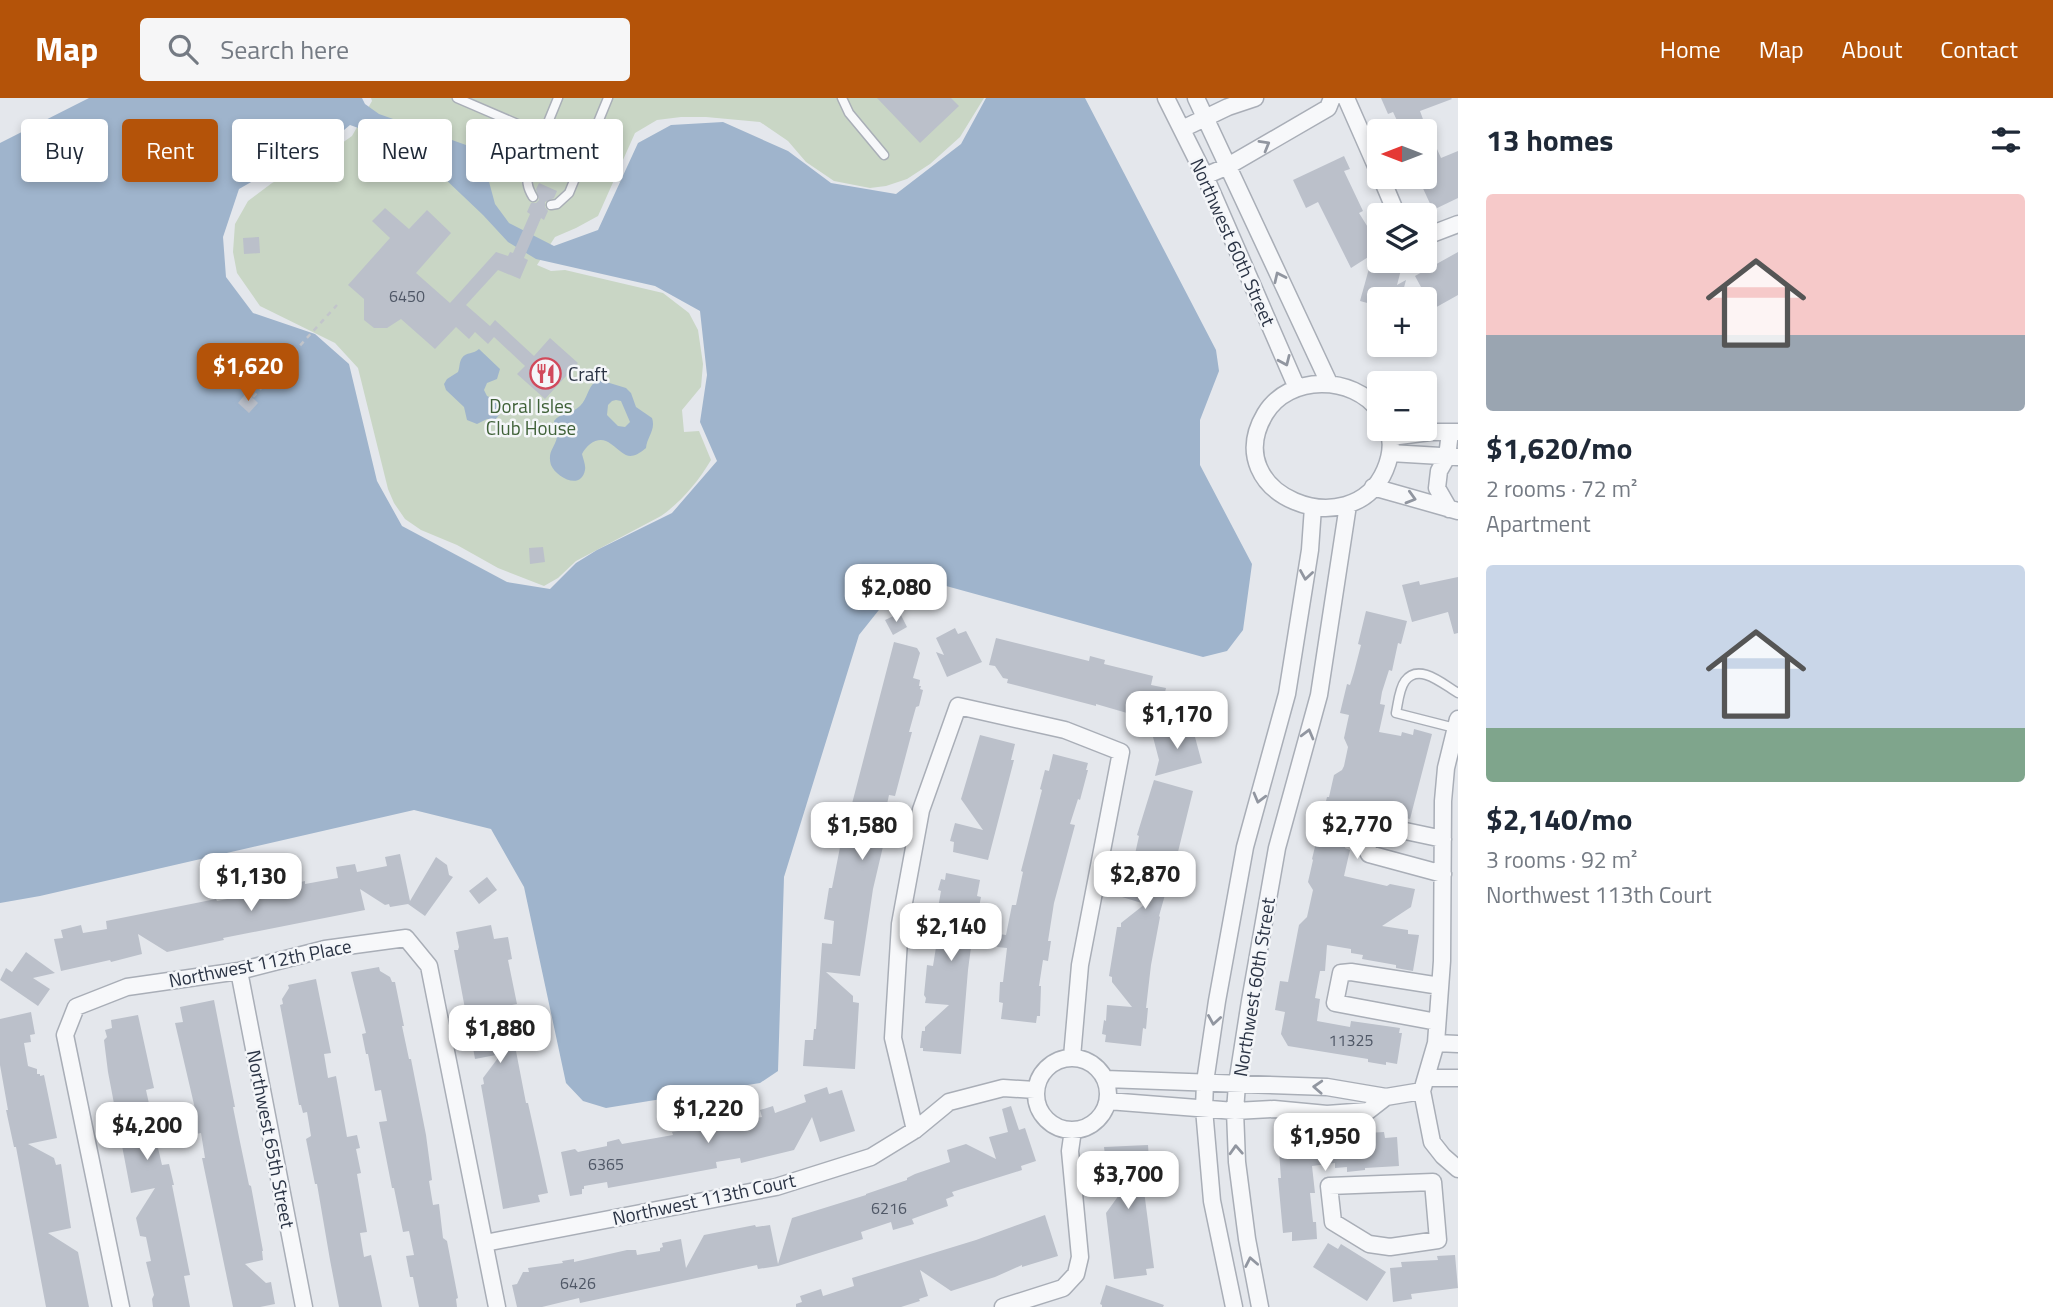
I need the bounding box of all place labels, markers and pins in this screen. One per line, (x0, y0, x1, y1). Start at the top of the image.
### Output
pin: $1,620 (191, 344, 305, 403)
restaurant icon: Craft (528, 357, 562, 391)
place label: Craft (568, 359, 608, 388)
pin: $2,080 (839, 564, 953, 624)
pin: $1,170 (1120, 692, 1234, 751)
pin: $1,580 (805, 802, 919, 862)
pin: $2,770 (1300, 802, 1414, 861)
pin: $2,870 (1088, 852, 1202, 911)
pin: $1,130 (194, 854, 308, 913)
pin: $2,140 (894, 904, 1008, 963)
pin: $1,880 (443, 1006, 557, 1065)
pin: $1,220 (651, 1086, 765, 1145)
pin: $4,200 (90, 1102, 204, 1162)
pin: $1,950 (1268, 1114, 1382, 1173)
pin: $3,700 (1071, 1152, 1185, 1211)

